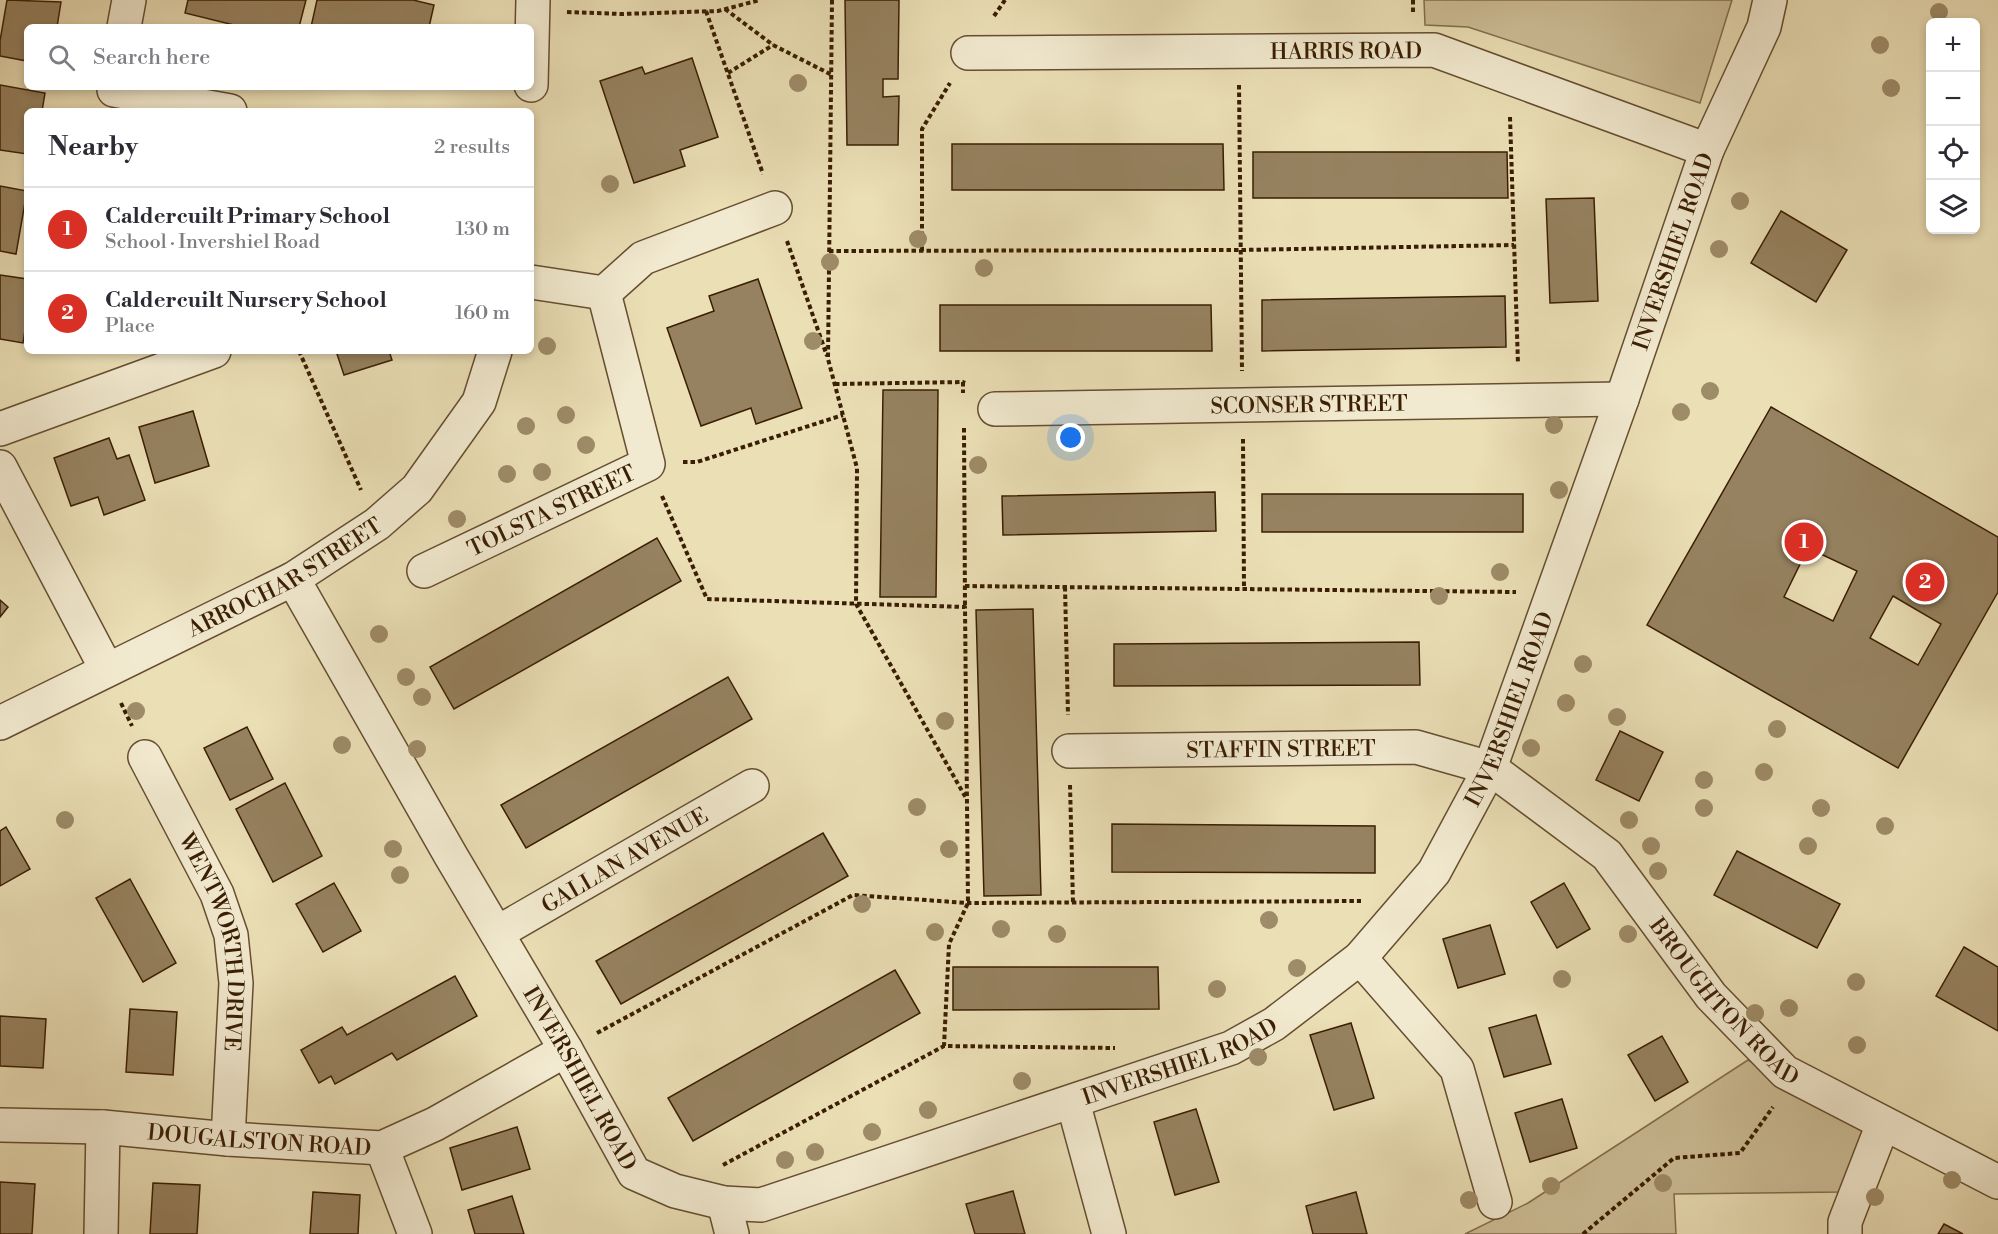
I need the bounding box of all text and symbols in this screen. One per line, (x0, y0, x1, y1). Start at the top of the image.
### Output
map controls (1926, 18, 1980, 234)
button: + (1926, 18, 1980, 72)
search box (24, 24, 534, 90)
street label: HARRIS ROAD (1270, 38, 1422, 66)
icon: search (45, 41, 78, 74)
text: Search here (93, 44, 210, 71)
button: − (1926, 72, 1980, 126)
button: locate (1926, 126, 1980, 180)
text: Nearby (48, 131, 138, 163)
text: 2 results (434, 135, 510, 160)
street label: INVERSHIEL ROAD (1628, 149, 1720, 354)
button: layers (1926, 180, 1980, 234)
text: Caldercuilt Primary School (105, 203, 390, 230)
text: 1 (63, 217, 72, 242)
text: 130 m (455, 217, 510, 242)
text: School · Invershiel Road (105, 230, 320, 255)
text: Caldercuilt Nursery School (105, 287, 387, 314)
text: 2 (61, 301, 74, 326)
text: 160 m (455, 301, 510, 326)
text: Place (105, 314, 155, 339)
street label: SCONSER STREET (1210, 390, 1408, 421)
your location (1056, 423, 1085, 452)
street label: TOLSTA STREET (463, 460, 640, 563)
street label: ARROCHAR STREET (183, 512, 387, 644)
pin: 1 (1784, 520, 1824, 564)
pin: 2 (1906, 560, 1944, 604)
street label: INVERSHIEL ROAD (1460, 608, 1560, 812)
street label: STAFFIN STREET (1186, 735, 1376, 765)
street label: GALLAN AVENUE (537, 802, 713, 919)
street label: WENTWORTH DRIVE (172, 828, 248, 1052)
street label: BROUGHTON ROAD (1642, 912, 1803, 1092)
street label: INVERSHIEL ROAD (516, 982, 642, 1176)
street label: INVERSHIEL ROAD (1079, 1013, 1283, 1112)
street label: DOUGALSTON ROAD (146, 1119, 372, 1162)

